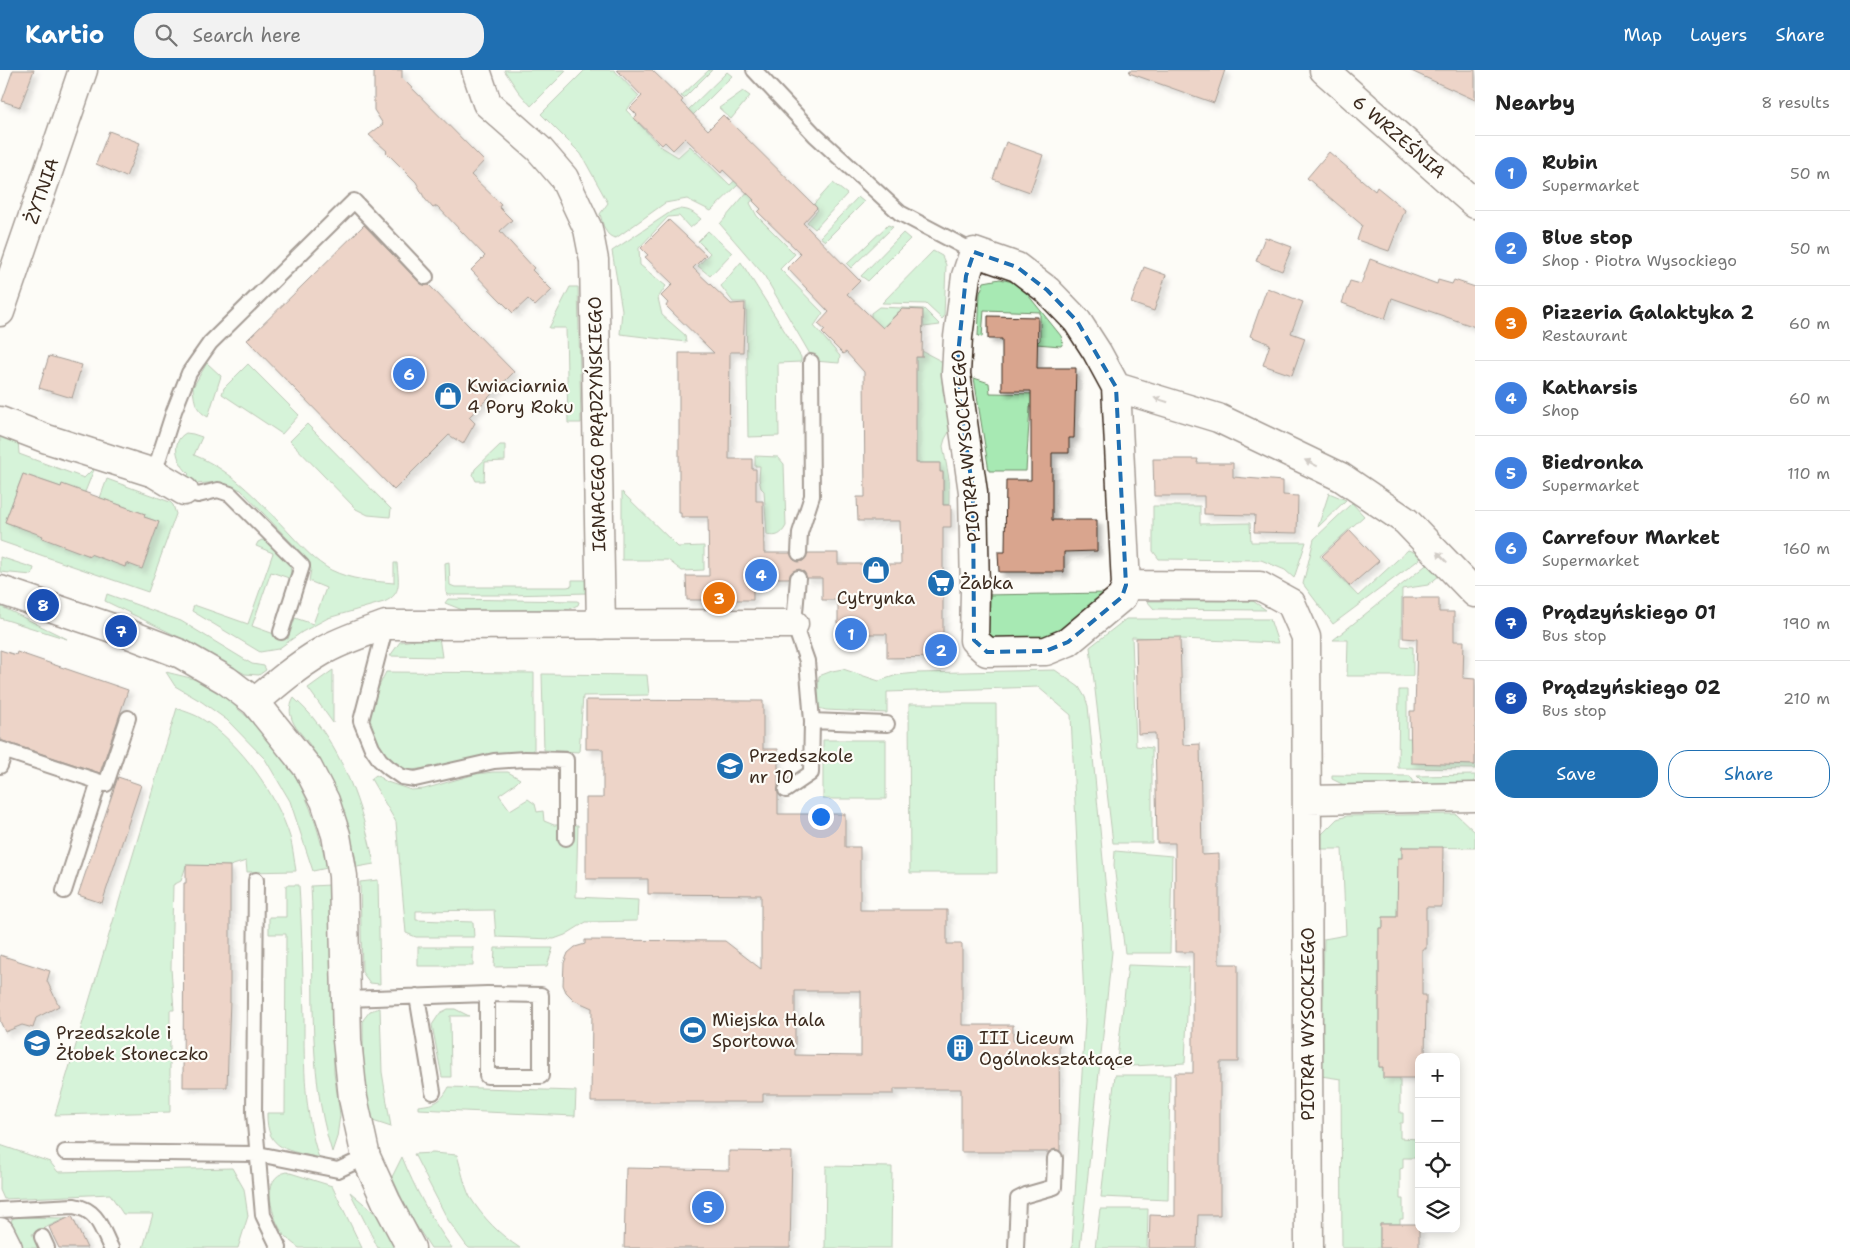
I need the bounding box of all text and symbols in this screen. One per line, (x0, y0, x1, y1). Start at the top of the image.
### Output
search box (134, 13, 484, 58)
text: Kartio (25, 19, 104, 51)
icon: search (152, 21, 180, 49)
text: Search here (192, 23, 301, 48)
text: Map (1624, 23, 1662, 47)
text: Layers (1690, 23, 1747, 47)
text: Share (1775, 23, 1825, 47)
text: Nearby (1495, 89, 1575, 117)
street label: 6 WRZEŚNIA (1347, 90, 1451, 184)
text: 8 results (1761, 92, 1830, 113)
text: Rubin (1542, 150, 1598, 175)
street label: ŻYTNIA (20, 155, 64, 227)
text: 1 (1507, 163, 1515, 184)
text: 50 m (1790, 163, 1830, 184)
text: Supermarket (1542, 175, 1639, 196)
text: Blue stop (1542, 225, 1633, 250)
text: 2 (1505, 238, 1517, 259)
text: 50 m (1790, 238, 1830, 259)
text: Shop · Piotra Wysockiego (1542, 250, 1737, 271)
street label: IGNACEGO PRĄDZYŃSKIEGO (583, 296, 611, 552)
text: Pizzeria Galaktyka 2 (1542, 300, 1754, 325)
text: 3 (1505, 313, 1517, 334)
text: 60 m (1789, 313, 1830, 334)
text: Restaurant (1542, 325, 1628, 346)
street label: PIOTRA WYSOCKIEGO (946, 349, 986, 543)
pin: 6 (393, 355, 425, 393)
place label: Kwiaciarnia 4 Pory Roku (467, 374, 574, 419)
text: Katharsis (1542, 375, 1638, 400)
shop icon: Kwiaciarnia 4 Pory Roku (433, 381, 463, 411)
text: 4 (1505, 388, 1517, 409)
text: 60 m (1789, 388, 1830, 409)
one-way arrow (1154, 396, 1169, 404)
text: Shop (1542, 400, 1579, 421)
text: Biedronka (1542, 450, 1643, 475)
one-way arrow (1304, 459, 1318, 467)
text: 5 (1506, 463, 1516, 484)
text: 110 m (1787, 463, 1830, 484)
text: Supermarket (1542, 475, 1639, 496)
text: Carrefour Market (1542, 525, 1720, 550)
text: 6 (1505, 538, 1517, 559)
text: 160 m (1783, 538, 1830, 559)
text: Supermarket (1542, 550, 1639, 571)
one-way arrow (1436, 551, 1448, 563)
shop icon: Cytrynka (861, 555, 891, 585)
pin: 4 (745, 556, 777, 594)
supermarket icon: Żabka (926, 568, 956, 598)
place label: Żabka (960, 571, 1013, 595)
pin: 3 (703, 579, 735, 617)
pin: 8 (27, 586, 59, 624)
place label: Cytrynka (837, 586, 915, 610)
text: Prądzyńskiego 01 (1542, 600, 1716, 625)
pin: 7 (105, 612, 137, 650)
text: 7 (1505, 613, 1517, 634)
text: 190 m (1783, 613, 1830, 634)
pin: 1 (835, 615, 867, 653)
text: Bus stop (1542, 625, 1607, 646)
pin: 2 (925, 631, 957, 669)
text: Prądzyńskiego 02 (1542, 675, 1721, 700)
text: 8 (1505, 688, 1517, 709)
text: 210 m (1783, 688, 1830, 709)
text: Bus stop (1542, 700, 1607, 721)
place label: Przedszkole nr 10 (749, 744, 853, 789)
button: Save (1495, 750, 1658, 798)
button: Share (1668, 750, 1830, 798)
school or university icon: Przedszkole nr 10 (715, 751, 745, 781)
your location (808, 804, 834, 830)
street label: PIOTRA WYSOCKIEGO (1296, 927, 1320, 1121)
place label: Miejska Hala Sportowa (712, 1008, 825, 1053)
sports icon: Miejska Hala Sportowa (678, 1015, 708, 1045)
place label: Przedszkole i Żłobek Słoneczko (56, 1021, 209, 1066)
place label: III Liceum Ogólnokształcące (979, 1026, 1133, 1071)
school or university icon: Przedszkole i Żłobek Słoneczko (22, 1028, 52, 1058)
building icon: III Liceum Ogólnokształcące (945, 1033, 975, 1063)
map controls (1415, 1053, 1460, 1233)
button: + (1415, 1053, 1460, 1098)
button: − (1415, 1098, 1460, 1143)
button: locate (1415, 1143, 1460, 1188)
pin: 5 (692, 1188, 724, 1226)
button: layers (1415, 1188, 1460, 1233)

